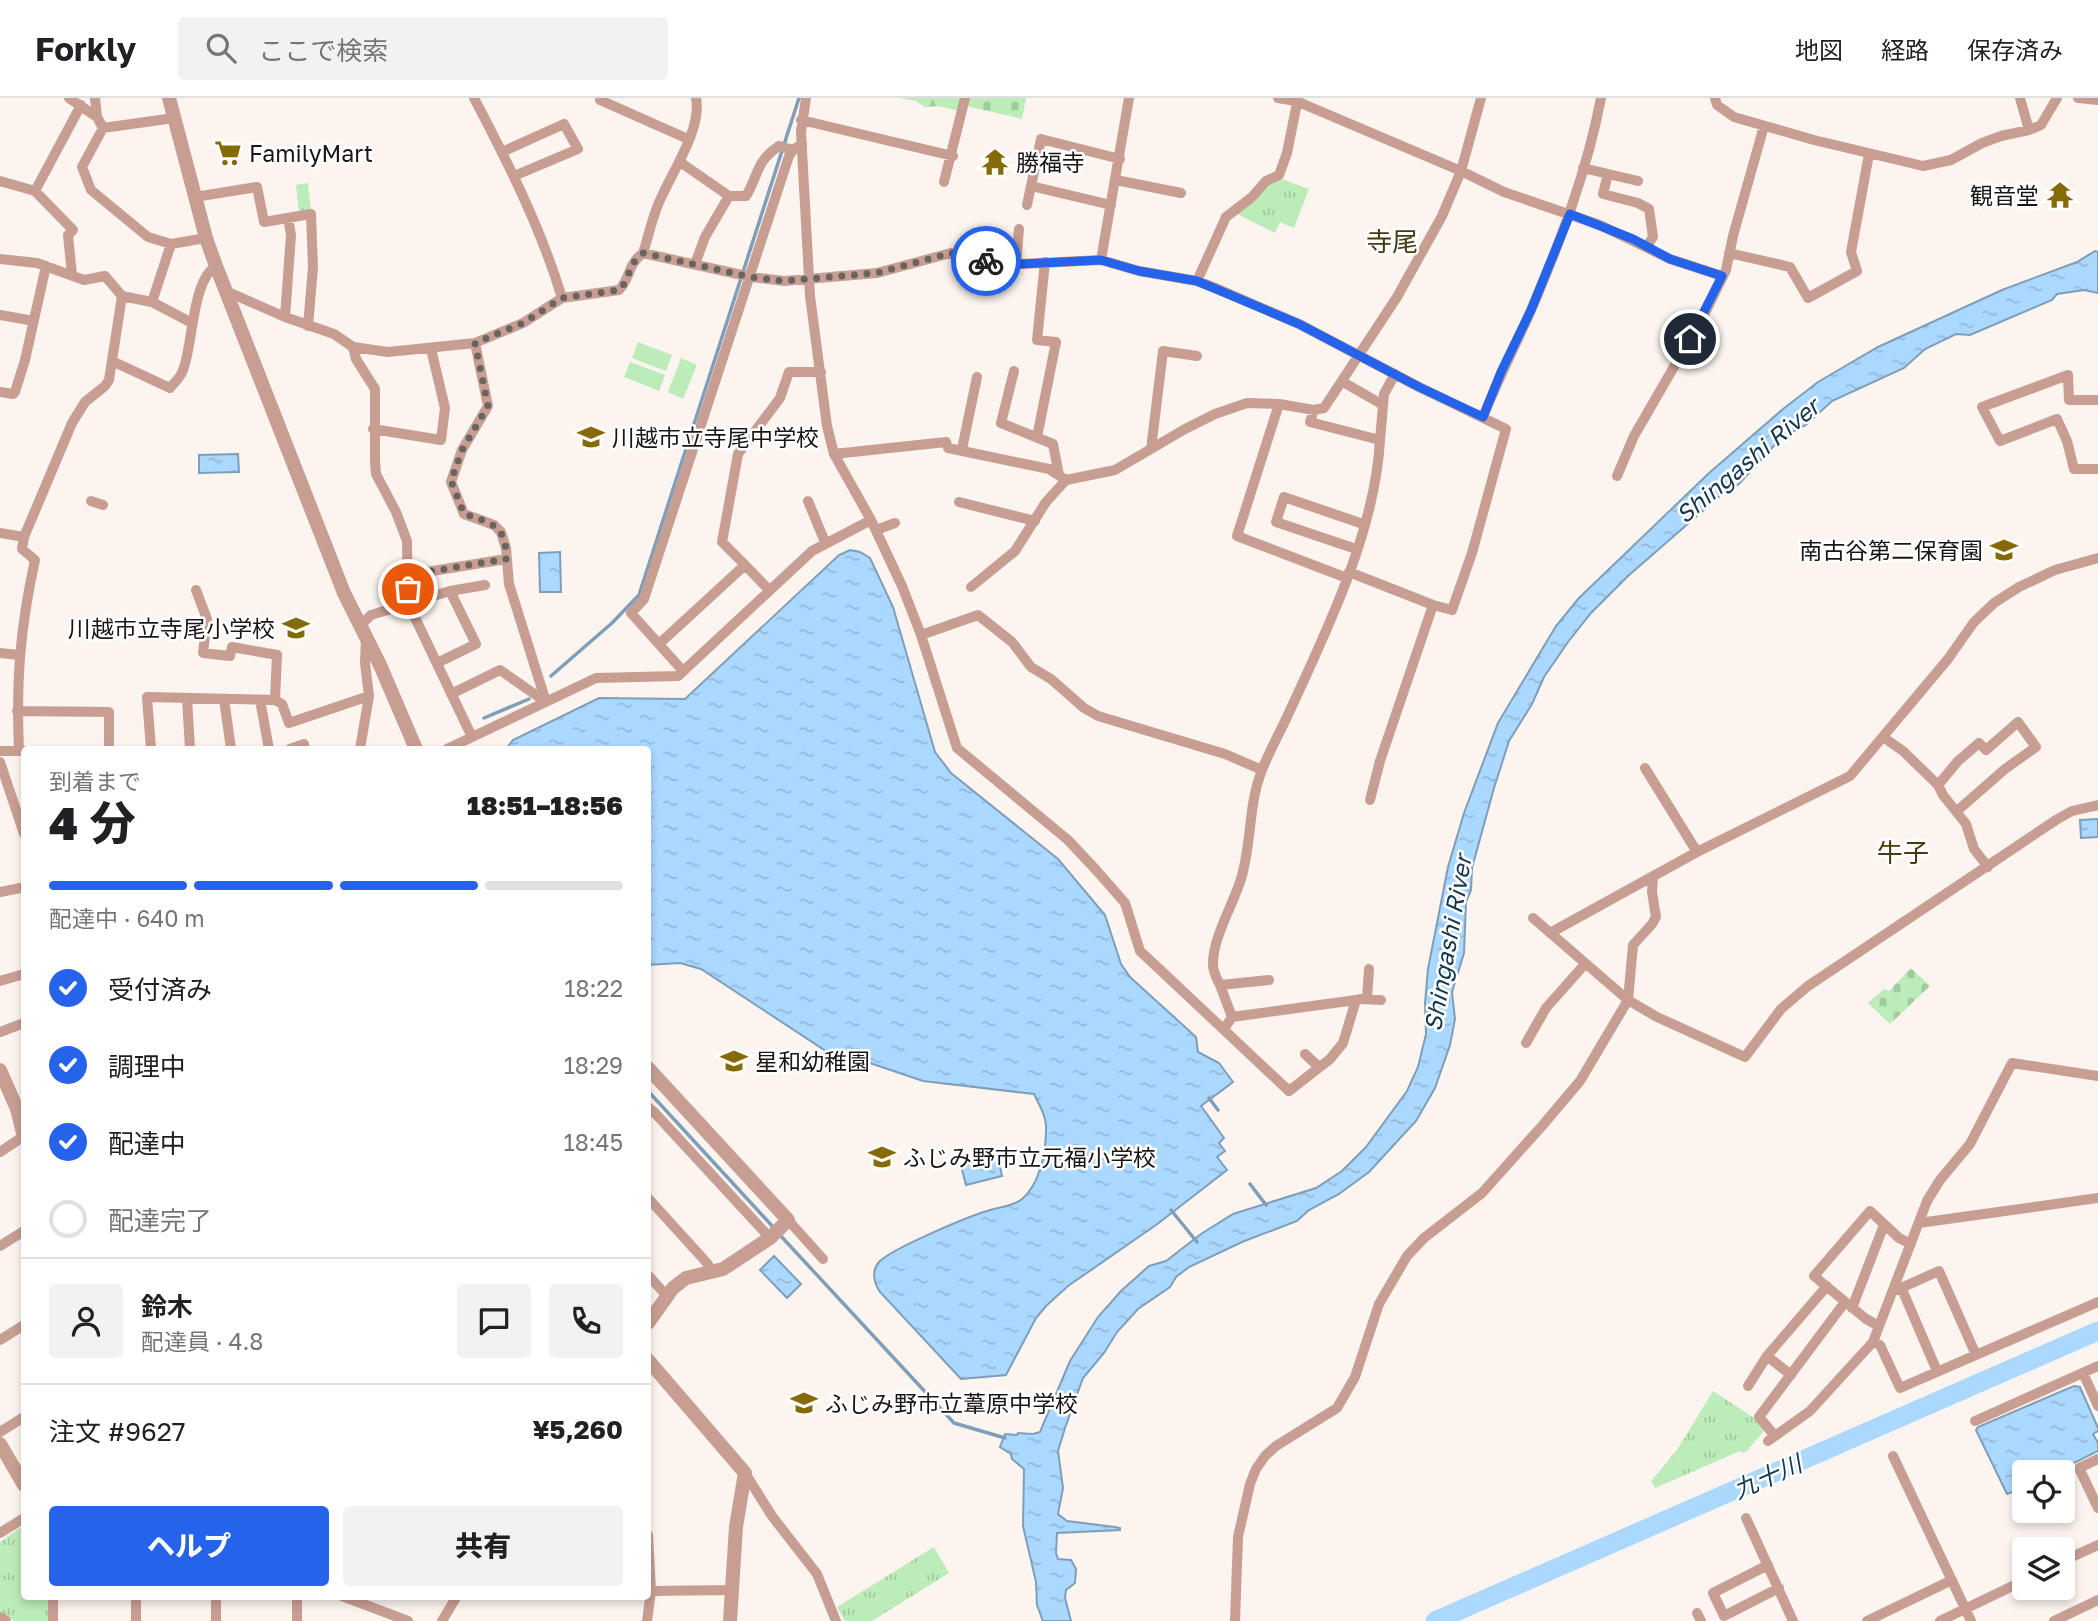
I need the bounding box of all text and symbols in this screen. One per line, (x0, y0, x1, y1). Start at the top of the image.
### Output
search box (178, 17, 668, 80)
text: Forkly (35, 29, 136, 68)
icon: search (202, 29, 240, 67)
text: ここで検索 (258, 35, 388, 66)
text: 地図 (1795, 35, 1843, 64)
text: 経路 (1881, 35, 1929, 64)
text: 保存済み (1967, 35, 2063, 64)
supermarket icon: FamilyMart (213, 138, 243, 168)
place label: FamilyMart (249, 139, 373, 167)
temple icon: 勝福寺 (980, 147, 1010, 177)
place label: 勝福寺 (1016, 148, 1085, 176)
temple icon: 観音堂 (2045, 180, 2075, 210)
place label: 観音堂 (1970, 181, 2039, 209)
courier (951, 226, 1021, 296)
district label: 寺尾 (1366, 226, 1418, 257)
icon: bike (967, 242, 1005, 280)
pin (1660, 309, 1720, 369)
icon: home (1671, 320, 1709, 358)
water label: Shingashi River (1669, 389, 1828, 529)
school or university icon: 川越市立寺尾中学校 (576, 422, 606, 452)
place label: 川越市立寺尾中学校 (612, 423, 819, 451)
school or university icon: 南古谷第二保育園 (1989, 535, 2019, 565)
place label: 南古谷第二保育園 (1799, 536, 1983, 564)
pin (378, 559, 438, 619)
icon: bag (389, 570, 427, 608)
school or university icon: 川越市立寺尾小学校 (281, 613, 311, 643)
place label: 川越市立寺尾小学校 (68, 614, 275, 642)
text: 到着まで (49, 767, 141, 795)
text: 18:51–18:56 (467, 790, 623, 821)
text: 4 分 (49, 795, 136, 850)
district label: 牛子 (1877, 837, 1929, 868)
water label: Shingashi River (1417, 849, 1478, 1034)
text: 配達中 · 640 m (49, 904, 205, 932)
icon: check (49, 969, 87, 1007)
text: 受付済み (108, 974, 212, 1005)
text: 18:22 (564, 974, 623, 1002)
icon: check (49, 1046, 87, 1084)
school or university icon: 星和幼稚園 (719, 1046, 749, 1076)
place label: 星和幼稚園 (755, 1047, 870, 1075)
text: 調理中 (108, 1051, 186, 1082)
text: 18:29 (564, 1051, 623, 1079)
icon: check (49, 1123, 87, 1161)
text: 配達中 (108, 1128, 186, 1159)
text: 18:45 (564, 1128, 623, 1156)
school or university icon: ふじみ野市立元福小学校 (867, 1142, 897, 1172)
place label: ふじみ野市立元福小学校 (903, 1143, 1156, 1171)
text: 配達完了 (108, 1205, 212, 1236)
button: person (49, 1284, 123, 1358)
button: chat (457, 1284, 531, 1358)
button: phone (549, 1284, 623, 1358)
text: 鈴木 (141, 1291, 193, 1322)
text: 配達員 · 4.8 (141, 1327, 263, 1355)
school or university icon: ふじみ野市立葦原中学校 (789, 1388, 819, 1418)
place label: ふじみ野市立葦原中学校 (825, 1389, 1078, 1417)
text: ¥5,260 (532, 1414, 623, 1445)
text: 注文 #9627 (49, 1416, 186, 1447)
water label: 九十川 (1728, 1447, 1809, 1504)
map controls (2012, 1460, 2075, 1600)
button: locate (2012, 1460, 2075, 1523)
button: ヘルプ (49, 1506, 329, 1586)
button: 共有 (343, 1506, 623, 1586)
button: layers (2012, 1537, 2075, 1600)

